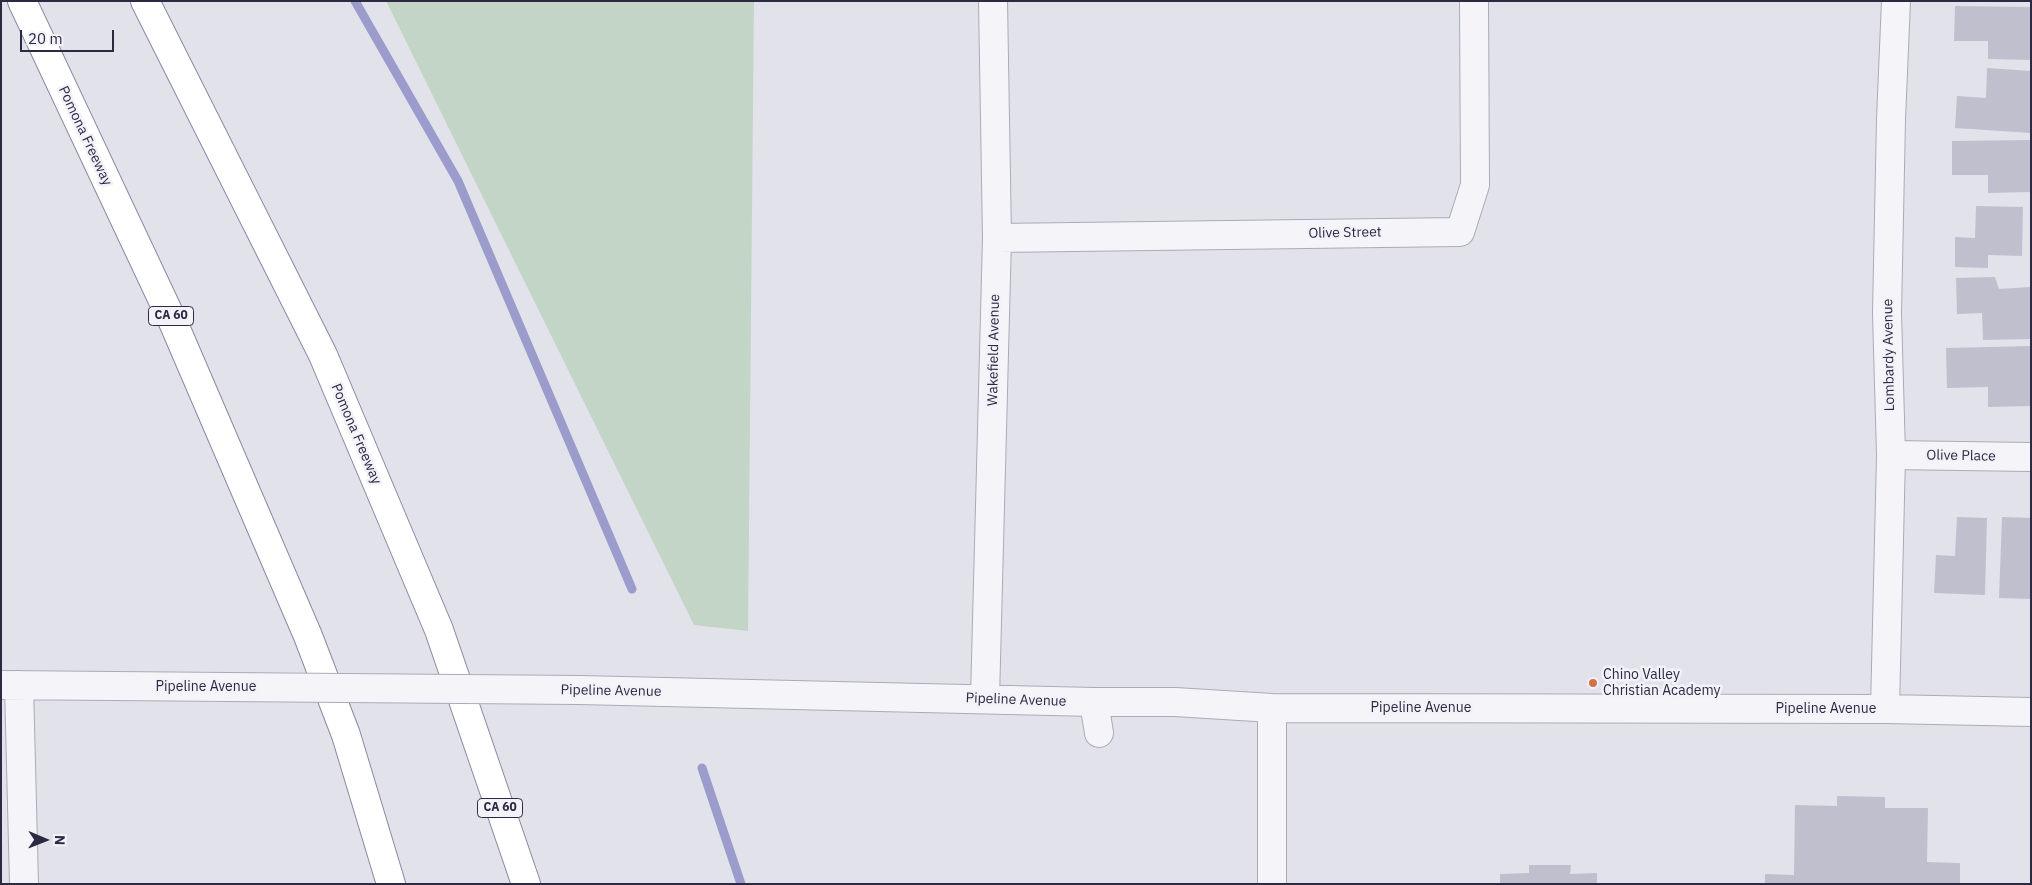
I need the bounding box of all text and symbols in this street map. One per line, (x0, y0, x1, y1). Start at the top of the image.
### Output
scale bar (22, 20, 116, 52)
text: 20 m (28, 29, 63, 48)
street label: Pomona Freeway (55, 84, 115, 188)
street label: Olive Street (1308, 224, 1382, 242)
street label: Wakefield Avenue (985, 294, 1003, 406)
street label: Lombardy Avenue (1880, 298, 1898, 412)
road number: CA 60 (148, 306, 194, 326)
street label: Pomona Freeway (327, 381, 385, 487)
street label: Olive Place (1926, 447, 1996, 465)
place label: Chino Valley Christian Academy (1603, 667, 1721, 700)
marker: Chino Valley Christian Academy (1587, 677, 1599, 689)
street label: Pipeline Avenue (156, 679, 256, 695)
street label: Pipeline Avenue (560, 682, 662, 700)
street label: Pipeline Avenue (965, 690, 1067, 710)
street label: Pipeline Avenue (1371, 700, 1471, 716)
street label: Pipeline Avenue (1776, 701, 1876, 717)
road number: CA 60 (478, 798, 522, 818)
north arrow (20, 815, 70, 865)
text: N (51, 835, 69, 845)

